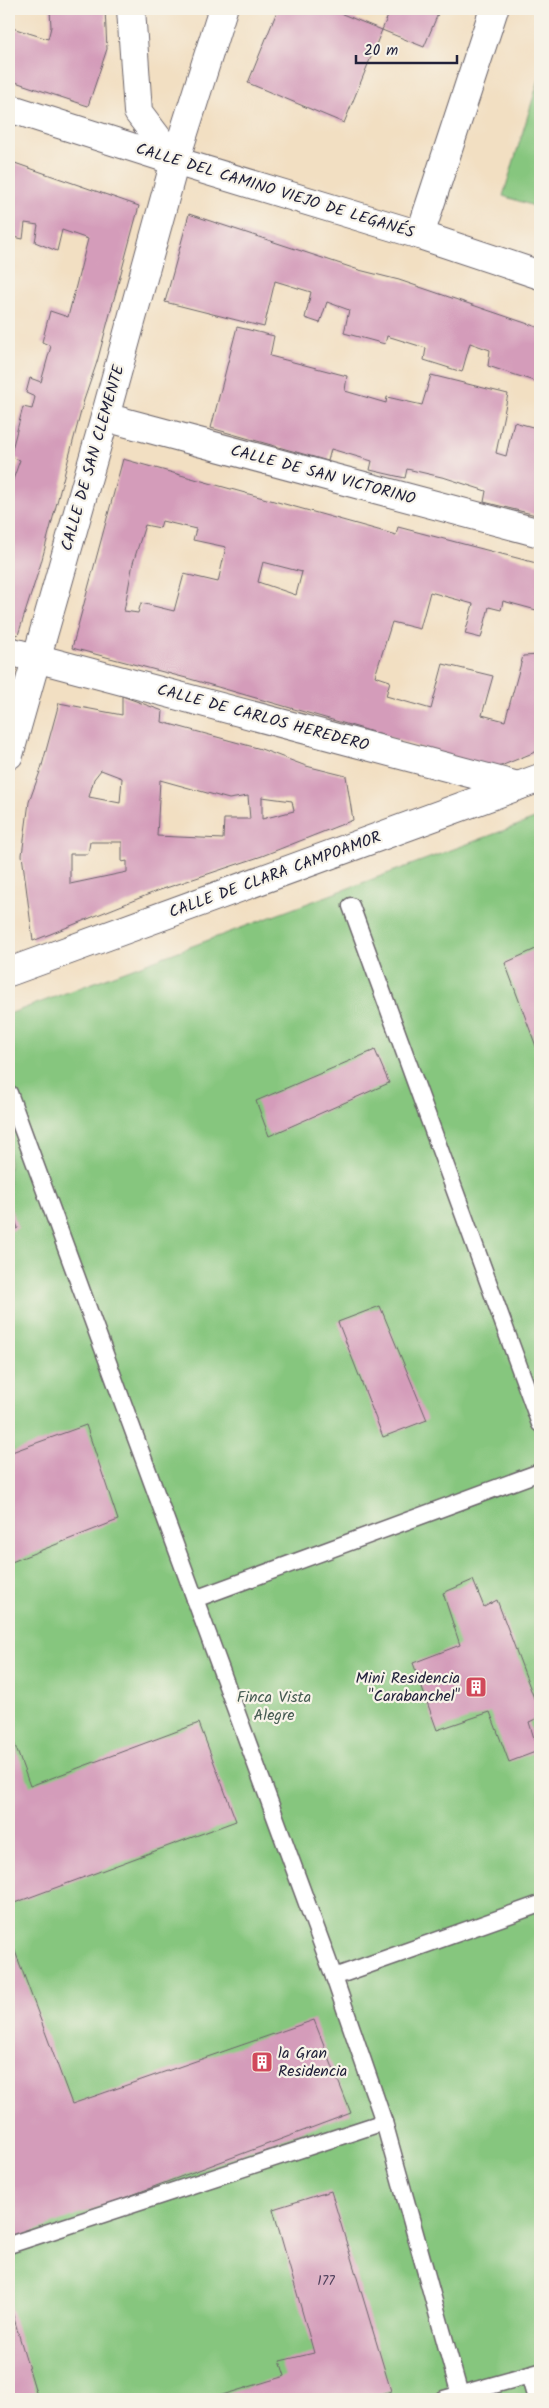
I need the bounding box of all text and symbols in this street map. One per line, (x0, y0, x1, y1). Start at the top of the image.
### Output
scale bar (356, 32, 458, 64)
text: 20 m (364, 39, 398, 63)
street label: CALLE DEL CAMINO VIEJO DE LEGANÉS (133, 137, 418, 246)
street label: CALLE DE SAN CLEMENTE (54, 361, 132, 554)
street label: CALLE DE SAN VICTORINO (228, 438, 418, 512)
street label: CALLE DE CARLOS HEREDERO (154, 678, 372, 758)
street label: CALLE DE CLARA CAMPOAMOR (165, 825, 385, 925)
place label: Mini Residencia "Carabanchel" (356, 1666, 461, 1709)
building icon: Mini Residencia "Carabanchel" (464, 1675, 488, 1699)
park label: Finca Vista Alegre (237, 1685, 311, 1728)
place label: la Gran Residencia (278, 2041, 347, 2084)
building icon: la Gran Residencia (250, 2050, 274, 2074)
house number: 177 (317, 2270, 335, 2292)

